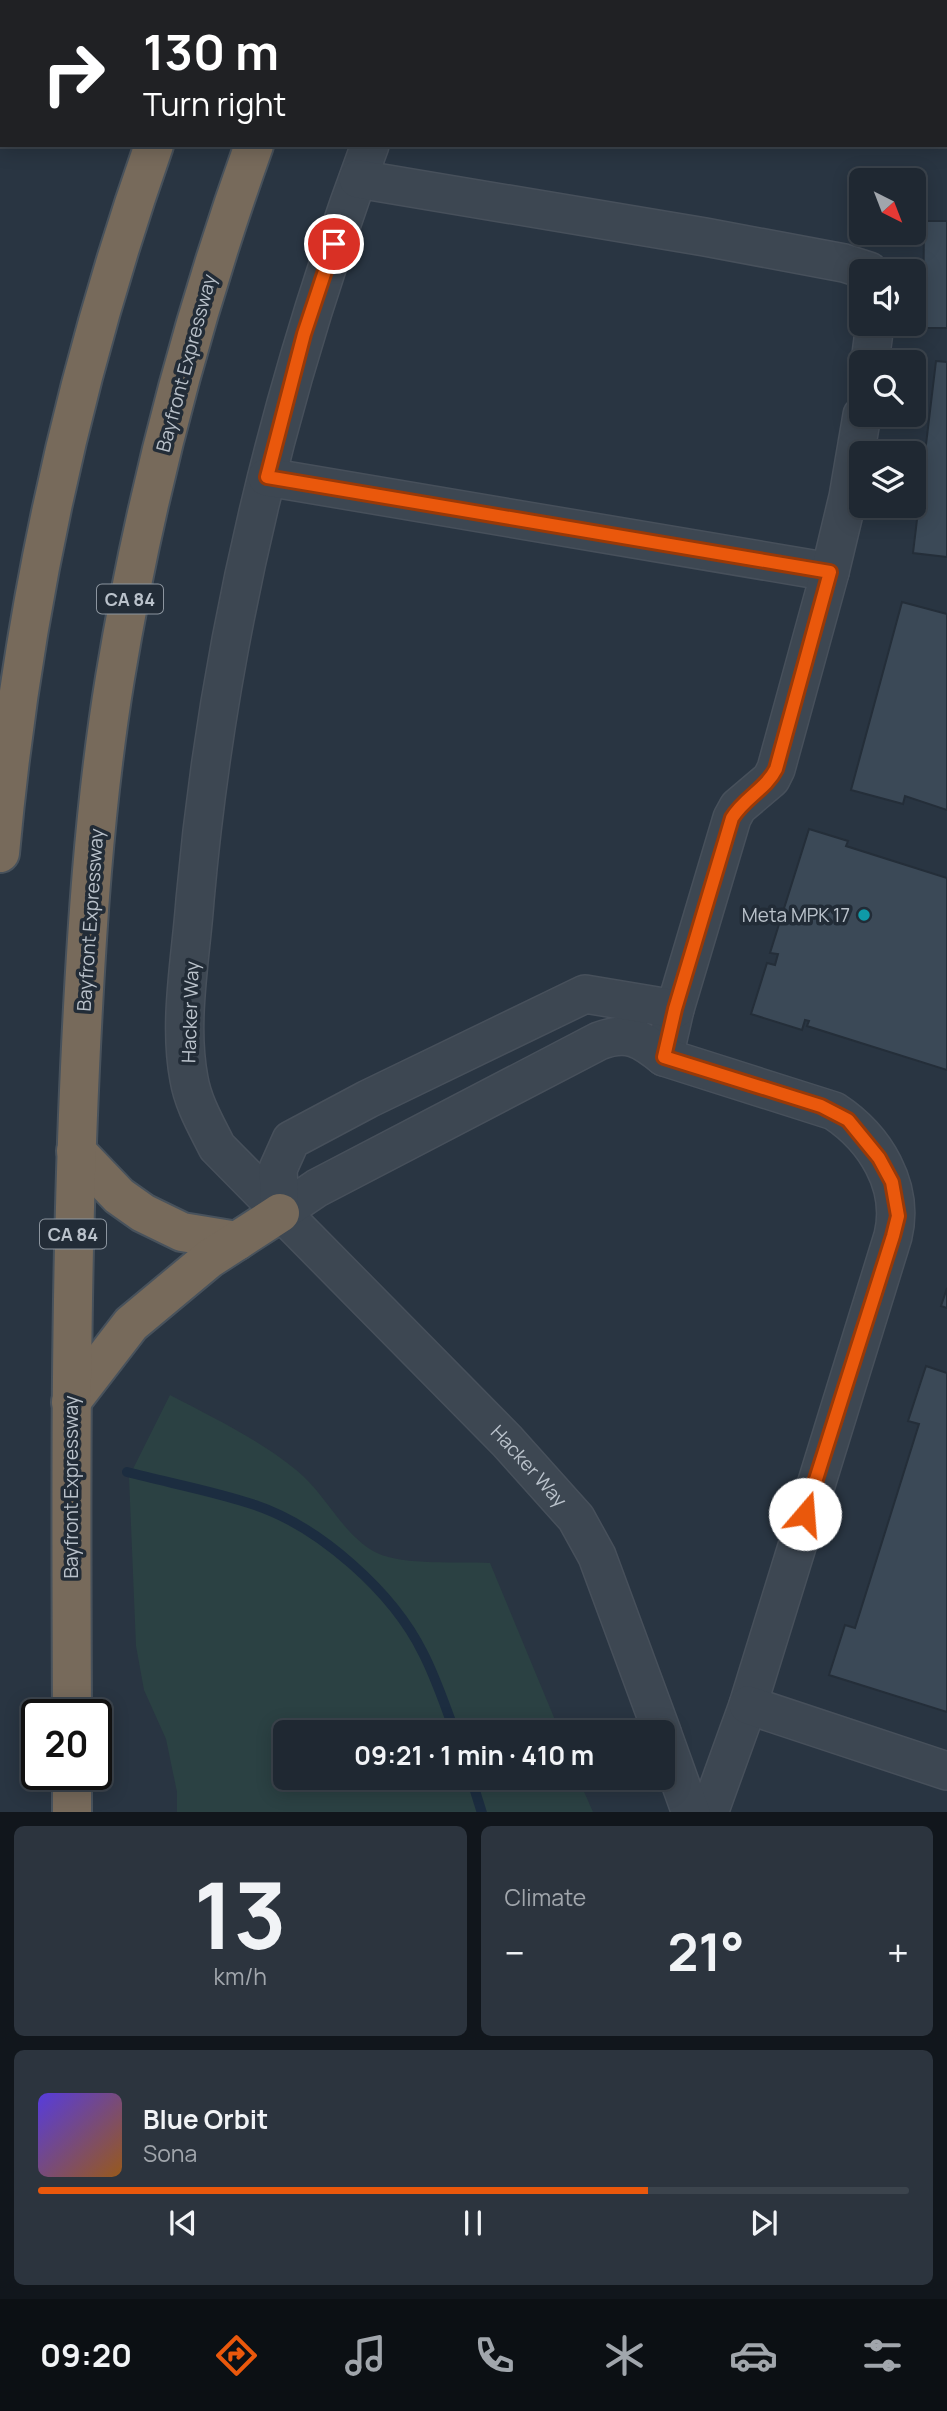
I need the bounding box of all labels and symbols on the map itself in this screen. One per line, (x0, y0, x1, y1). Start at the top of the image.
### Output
north arrow (849, 168, 926, 245)
pin (304, 214, 364, 274)
street label: Bayfront Expressway (150, 271, 222, 455)
road number: CA 84 (97, 584, 163, 614)
street label: Bayfront Expressway (71, 828, 109, 1012)
place label: Meta MPK 17 (742, 902, 850, 928)
marker: Meta MPK 17 (856, 907, 872, 923)
street label: Hacker Way (175, 961, 205, 1063)
road number: CA 84 (40, 1219, 106, 1248)
street label: Bayfront Expressway (58, 1395, 84, 1579)
street label: Hacker Way (485, 1419, 573, 1512)
position arrow (768, 1477, 842, 1551)
speed limit sign: 20 (21, 1699, 112, 1790)

